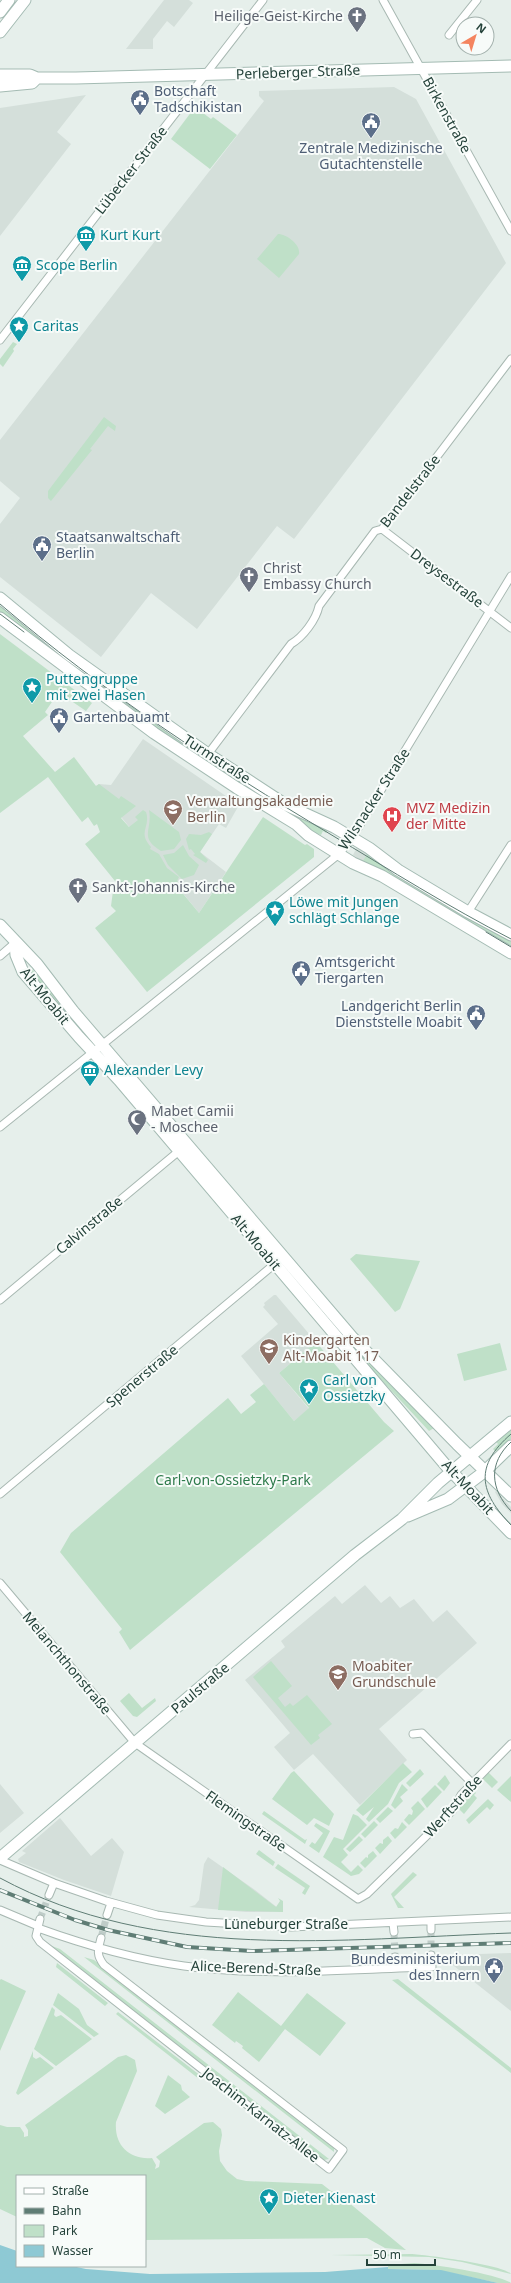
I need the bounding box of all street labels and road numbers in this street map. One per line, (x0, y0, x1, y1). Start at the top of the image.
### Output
street label: Perleberger Straße (235, 60, 361, 83)
street label: Birkenstraße (419, 73, 476, 156)
street label: Lübecker Straße (90, 122, 171, 218)
street label: Bandelstraße (375, 450, 444, 531)
street label: Dreysestraße (407, 544, 488, 611)
street label: Turmstraße (180, 730, 255, 787)
street label: Wilsnacker Straße (334, 744, 414, 853)
street label: Alt-Moabit (16, 963, 74, 1028)
street label: Calvinstraße (51, 1191, 126, 1258)
street label: Alt-Moabit (227, 1209, 286, 1274)
street label: Spenerstraße (102, 1340, 182, 1411)
street label: Alt-Moabit (438, 1455, 499, 1518)
street label: Melanchthonstraße (19, 1607, 116, 1718)
street label: Paulstraße (167, 1658, 233, 1718)
street label: Werftstraße (419, 1770, 486, 1841)
street label: Flemingstraße (202, 1786, 291, 1856)
street label: Lüneburger Straße (224, 1914, 348, 1933)
street label: Alice-Berend-Straße (191, 1956, 322, 1979)
street label: Joachim-Karnatz-Allee (197, 2062, 324, 2166)

